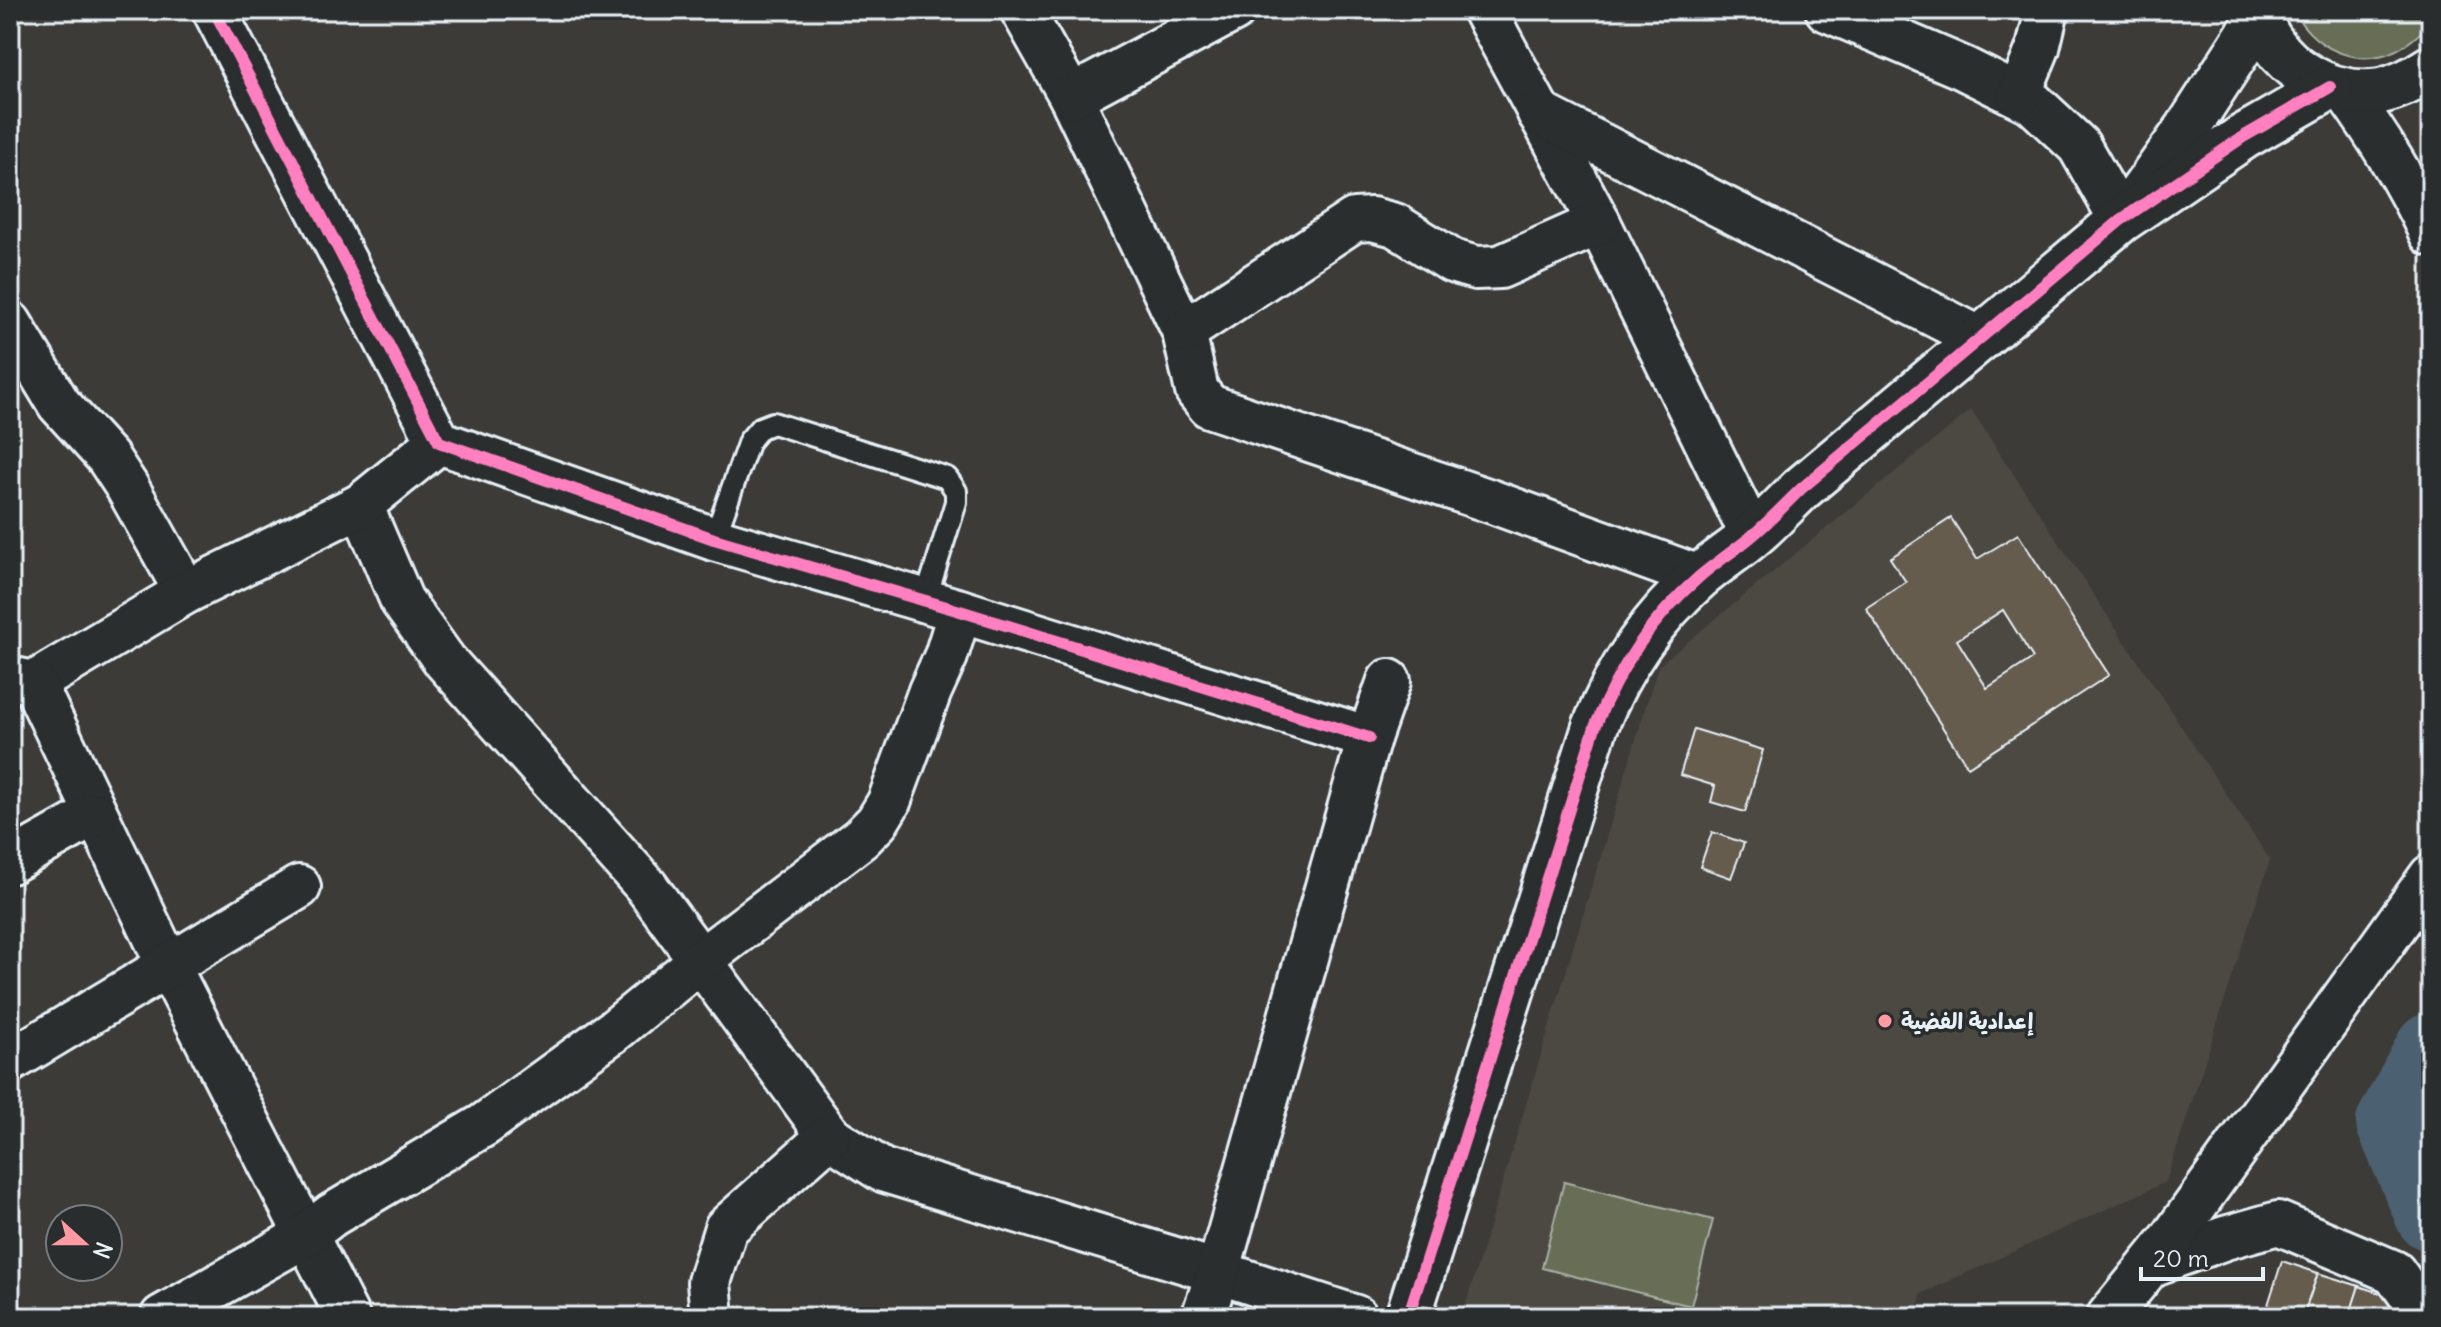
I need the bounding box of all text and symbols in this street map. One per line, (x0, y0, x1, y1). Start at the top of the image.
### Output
place label: إعدادية الفضية (1901, 1007, 2034, 1036)
marker: إعدادية الفضية (1876, 1012, 1894, 1030)
north arrow (44, 1203, 124, 1283)
scale bar (2141, 1231, 2263, 1281)
text: N (87, 1238, 118, 1262)
text: 20 m (2153, 1243, 2209, 1273)

